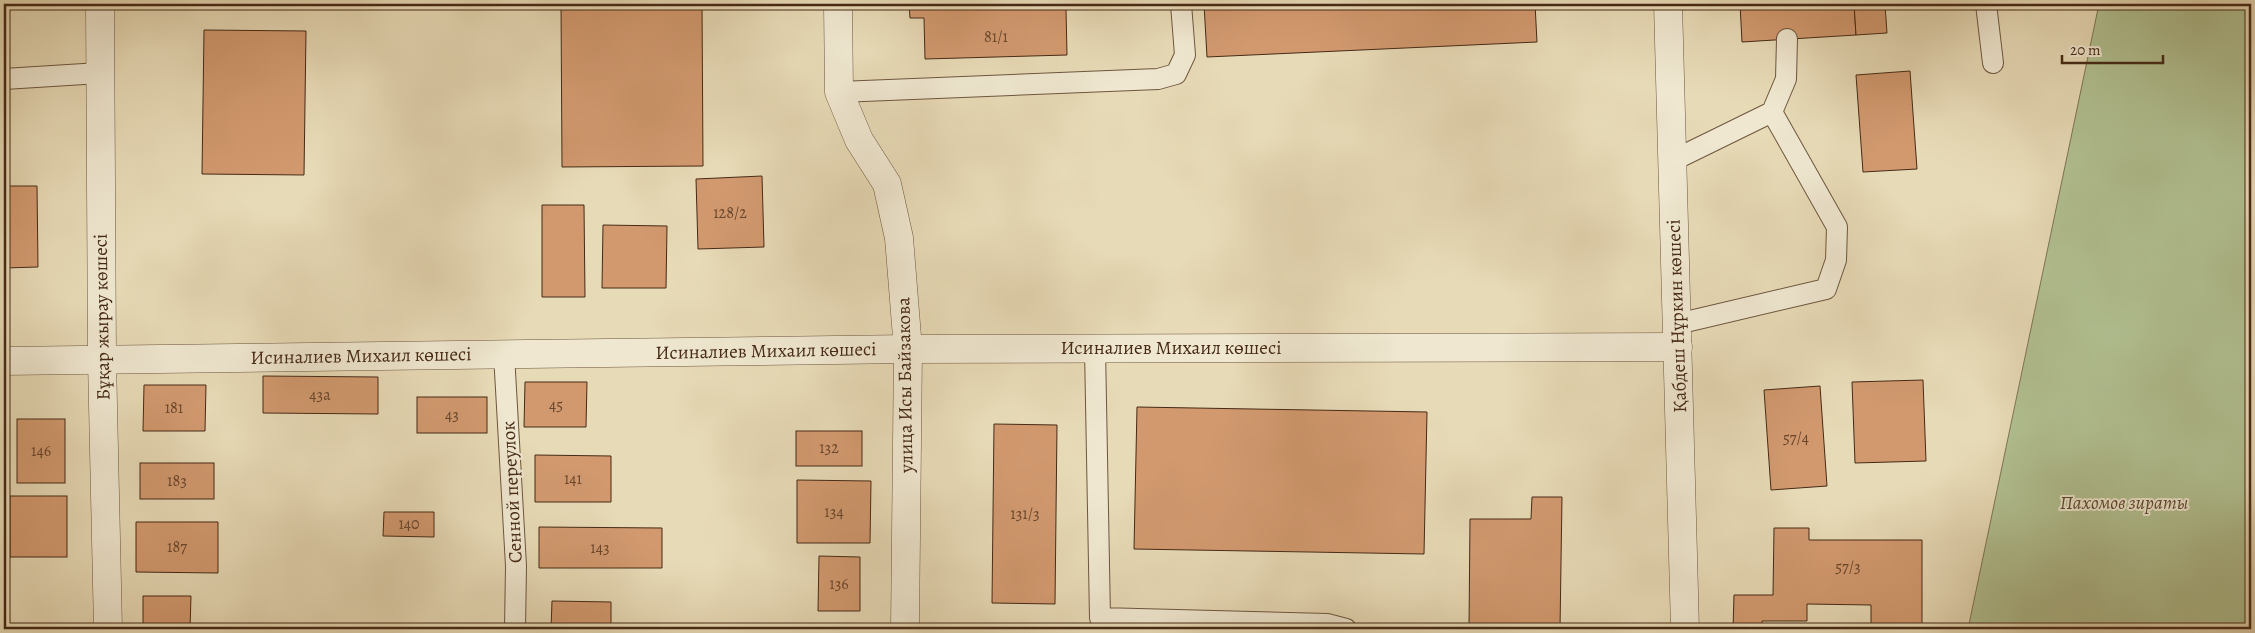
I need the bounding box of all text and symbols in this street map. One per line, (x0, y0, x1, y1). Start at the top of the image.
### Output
house number: 81/1 (984, 26, 1009, 48)
scale bar (2062, 32, 2164, 64)
text: 20 m (2070, 40, 2101, 60)
house number: 128/2 (713, 202, 747, 224)
street label: Қабдеш Нұркин көшесі (1661, 219, 1693, 413)
street label: Бұқар жырау көшесі (88, 233, 116, 401)
street label: улица Исы Байзакова (890, 297, 920, 474)
street label: Исиналиев Михаил көшесі (1060, 335, 1282, 361)
street label: Исиналиев Михаил көшесі (655, 336, 877, 366)
street label: Исиналиев Михаил көшесі (250, 341, 472, 371)
house number: 43а (309, 384, 331, 406)
house number: 45 (549, 394, 563, 416)
house number: 181 (165, 397, 184, 419)
house number: 43 (445, 404, 459, 426)
street label: Сенной переулок (495, 420, 529, 564)
house number: 57/4 (1783, 427, 1809, 449)
house number: 132 (819, 437, 839, 459)
house number: 146 (31, 440, 51, 462)
house number: 141 (564, 468, 583, 490)
house number: 183 (167, 470, 187, 492)
park label: Пахомов зираты (2060, 490, 2188, 516)
house number: 134 (824, 501, 844, 523)
house number: 131/3 (1010, 503, 1040, 525)
house number: 140 (398, 513, 420, 535)
house number: 187 (167, 536, 187, 558)
house number: 143 (590, 537, 610, 559)
house number: 57/3 (1835, 556, 1861, 578)
house number: 136 (829, 573, 849, 595)

